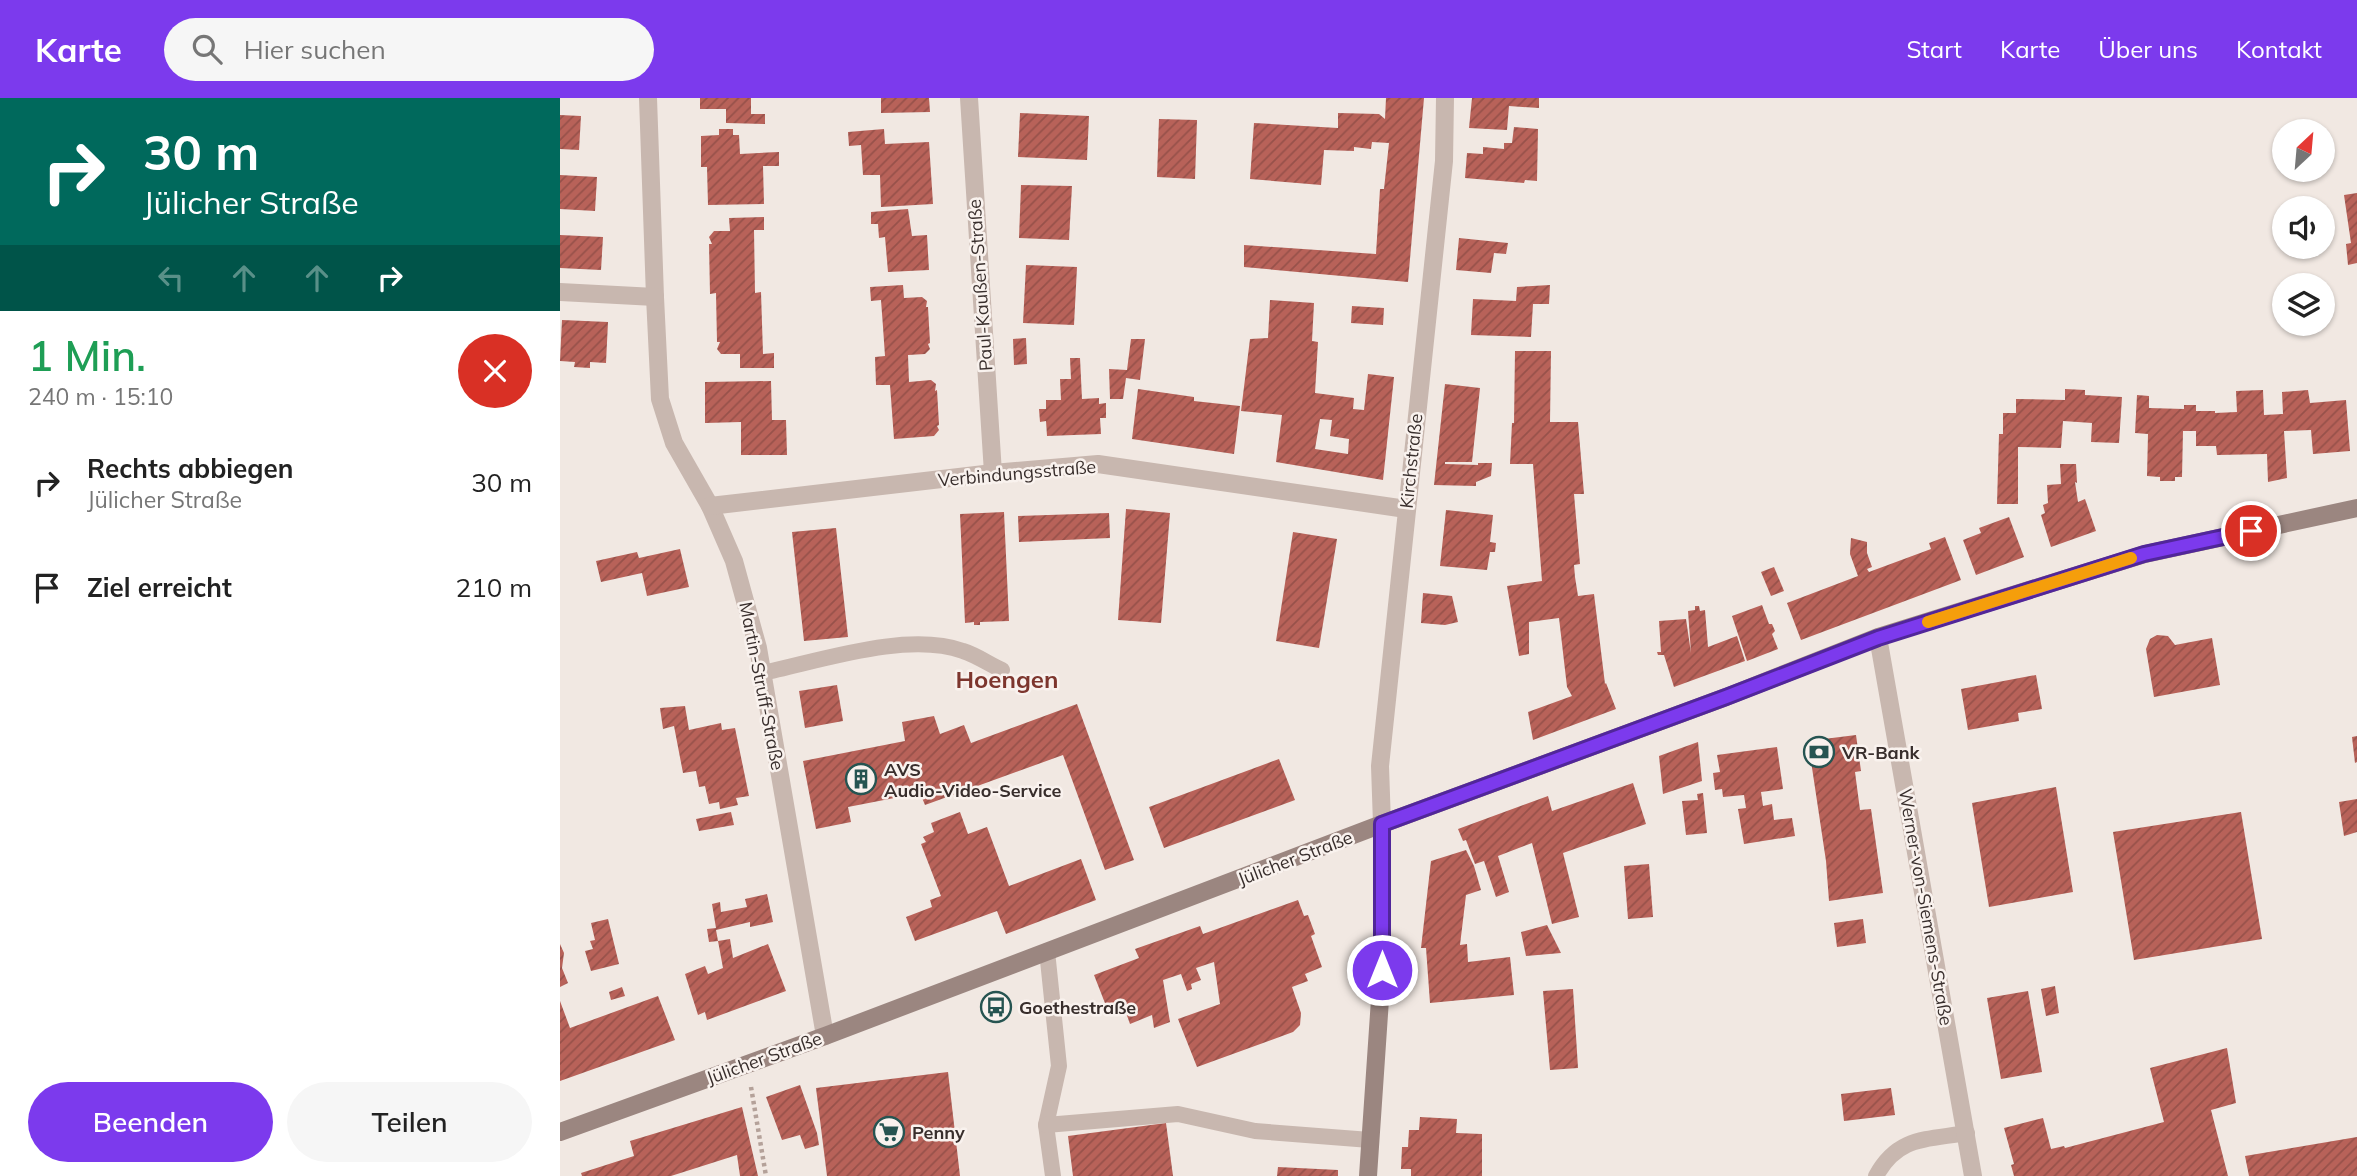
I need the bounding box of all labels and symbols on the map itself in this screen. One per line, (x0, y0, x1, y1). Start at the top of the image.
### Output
north arrow (2272, 119, 2334, 182)
street label: Paul-Kaußen-Straße (963, 198, 997, 372)
street label: Kirchstraße (1395, 412, 1427, 510)
street label: Verbindungsstraße (937, 455, 1097, 491)
pin (2221, 501, 2281, 561)
street label: Martin-Struff-Straße (734, 600, 790, 772)
district label: Hoengen (956, 664, 1058, 694)
bank icon: VR-Bank (1802, 735, 1836, 769)
place label: VR-Bank (1841, 741, 1921, 764)
place label: AVS Audio-Video-Service (884, 758, 1062, 802)
building icon: AVS Audio-Video-Service (844, 762, 878, 796)
street label: Werner-von-Siemens-Straße (1894, 787, 1958, 1027)
street label: Jülicher Straße (1234, 826, 1356, 890)
position arrow (1345, 933, 1419, 1007)
bus stop icon: Goethestraße (979, 990, 1013, 1024)
place label: Goethestraße (1019, 996, 1136, 1019)
street label: Jülicher Straße (703, 1026, 825, 1090)
supermarket icon: Penny (872, 1115, 906, 1149)
place label: Penny (912, 1121, 965, 1144)

